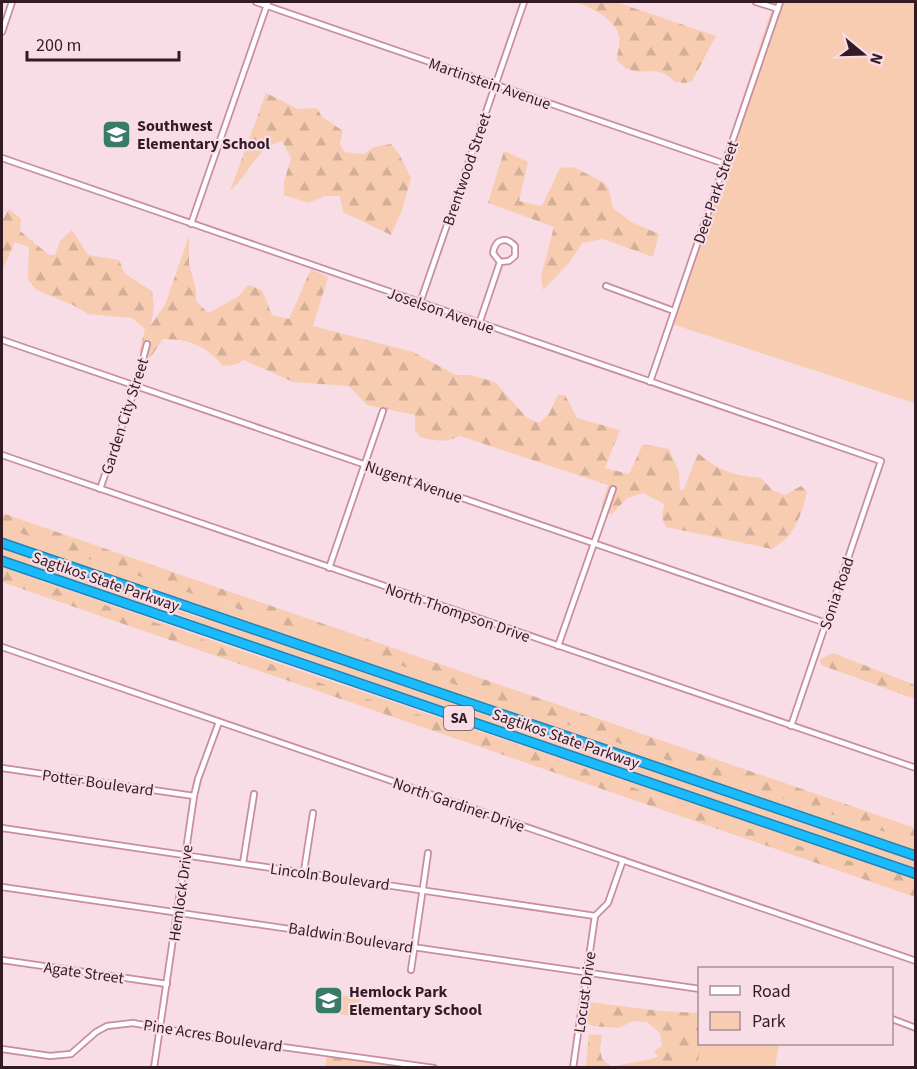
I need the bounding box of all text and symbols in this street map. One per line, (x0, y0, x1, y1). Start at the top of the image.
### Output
scale bar (27, 24, 178, 62)
north arrow (833, 24, 893, 84)
text: 200 m (36, 33, 81, 58)
text: N (864, 50, 888, 67)
street label: Martinstein Avenue (426, 53, 554, 115)
street label: Brentwood Street (437, 109, 497, 229)
place label: Southwest Elementary School (137, 115, 270, 155)
school or university icon: Southwest Elementary School (100, 118, 132, 150)
street label: Deer Park Street (688, 137, 744, 247)
street label: Joselson Avenue (384, 282, 497, 340)
street label: Garden City Street (96, 355, 154, 477)
street label: Nugent Avenue (362, 455, 465, 509)
street label: Sagtikos State Parkway (29, 546, 183, 618)
street label: Sonia Road (814, 554, 860, 633)
street label: North Thompson Drive (382, 578, 533, 648)
street label: Sagtikos State Parkway (489, 703, 643, 775)
road number: SA (444, 706, 474, 730)
street label: Potter Boulevard (41, 764, 155, 802)
street label: North Gardiner Drive (390, 772, 528, 838)
street label: Hemlock Drive (163, 843, 199, 943)
street label: Lincoln Boulevard (269, 858, 391, 896)
street label: Baldwin Boulevard (287, 917, 415, 959)
street label: Locust Drive (568, 950, 602, 1034)
street label: Agate Street (42, 956, 126, 990)
legend (698, 967, 893, 1045)
text: Road (752, 979, 791, 1004)
place label: Hemlock Park Elementary School (349, 981, 482, 1021)
school or university icon: Hemlock Park Elementary School (312, 984, 344, 1016)
text: Park (752, 1009, 786, 1034)
street label: Pine Acres Boulevard (142, 1014, 284, 1058)

